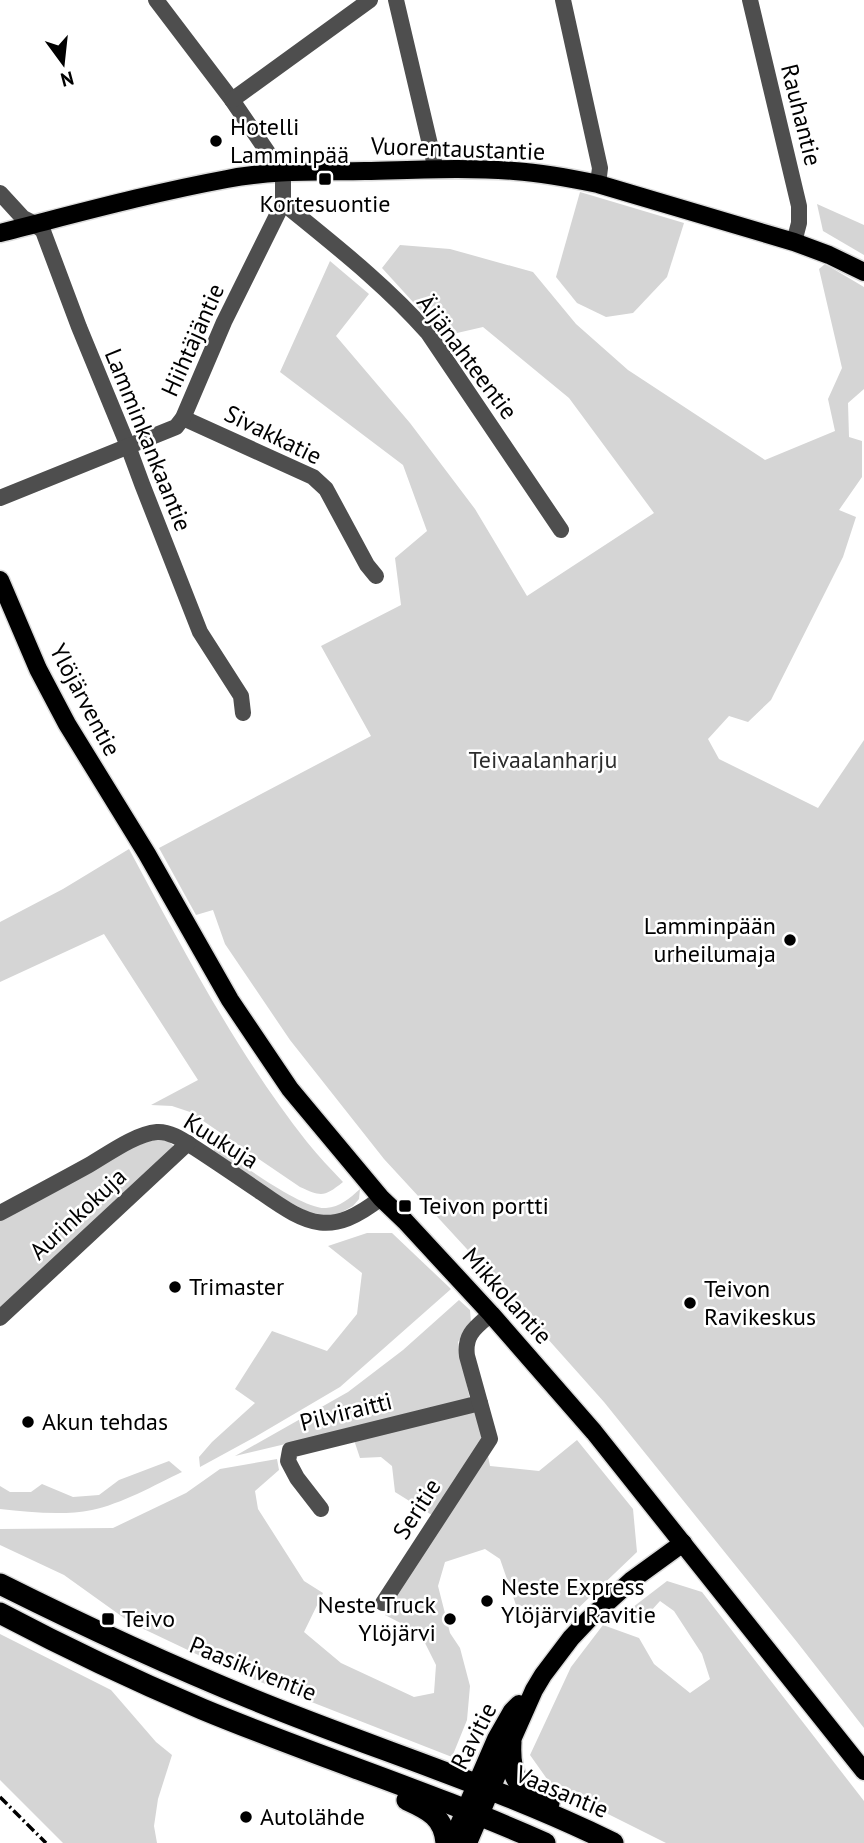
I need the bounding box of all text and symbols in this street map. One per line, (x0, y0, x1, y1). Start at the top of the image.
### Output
north arrow (28, 28, 98, 98)
street label: Rauhantie (774, 61, 829, 169)
text: N (58, 66, 77, 93)
place label: Hotelli Lamminpää (230, 111, 349, 170)
street label: Vuorentaustantie (369, 130, 546, 167)
marker: Hotelli Lamminpää (208, 133, 224, 149)
marker: Kortesuontie (317, 171, 333, 187)
place label: Kortesuontie (259, 188, 391, 219)
street label: Hiihtäjäntie (154, 279, 231, 401)
street label: Äijänahteentie (410, 288, 525, 425)
street label: Lamminkankaantie (98, 344, 199, 536)
street label: Sivakkatie (220, 398, 327, 471)
street label: Ylöjärventie (43, 638, 128, 761)
park label: Teivaalanharju (469, 744, 617, 775)
place label: Lamminpään urheilumaja (644, 910, 776, 969)
marker: Lamminpään urheilumaja (782, 932, 798, 948)
street label: Kuukuja (178, 1106, 265, 1176)
street label: Aurinkokuja (23, 1161, 133, 1266)
place label: Teivon portti (419, 1190, 549, 1221)
marker: Teivon portti (397, 1198, 413, 1214)
street label: Mikkolantie (456, 1241, 559, 1351)
place label: Trimaster (189, 1271, 284, 1302)
place label: Teivon Ravikeskus (704, 1273, 816, 1332)
marker: Trimaster (167, 1279, 183, 1295)
marker: Teivon Ravikeskus (682, 1295, 698, 1311)
street label: Pilviraitti (296, 1385, 395, 1438)
place label: Akun tehdas (42, 1406, 168, 1437)
marker: Akun tehdas (20, 1414, 36, 1430)
street label: Seritie (386, 1472, 448, 1545)
place label: Neste Express Ylöjärvi Ravitie (501, 1571, 656, 1630)
place label: Neste Truck Ylöjärvi (318, 1589, 436, 1648)
marker: Neste Express Ylöjärvi Ravitie (479, 1593, 495, 1609)
place label: Teivo (122, 1603, 175, 1634)
marker: Teivo (100, 1611, 116, 1627)
marker: Neste Truck Ylöjärvi (442, 1611, 458, 1627)
street label: Paasikiventie (185, 1629, 321, 1708)
street label: Ravitie (444, 1697, 503, 1774)
street label: Vaasantie (510, 1758, 613, 1825)
place label: Autolähde (260, 1801, 365, 1832)
marker: Autolähde (238, 1809, 254, 1825)

